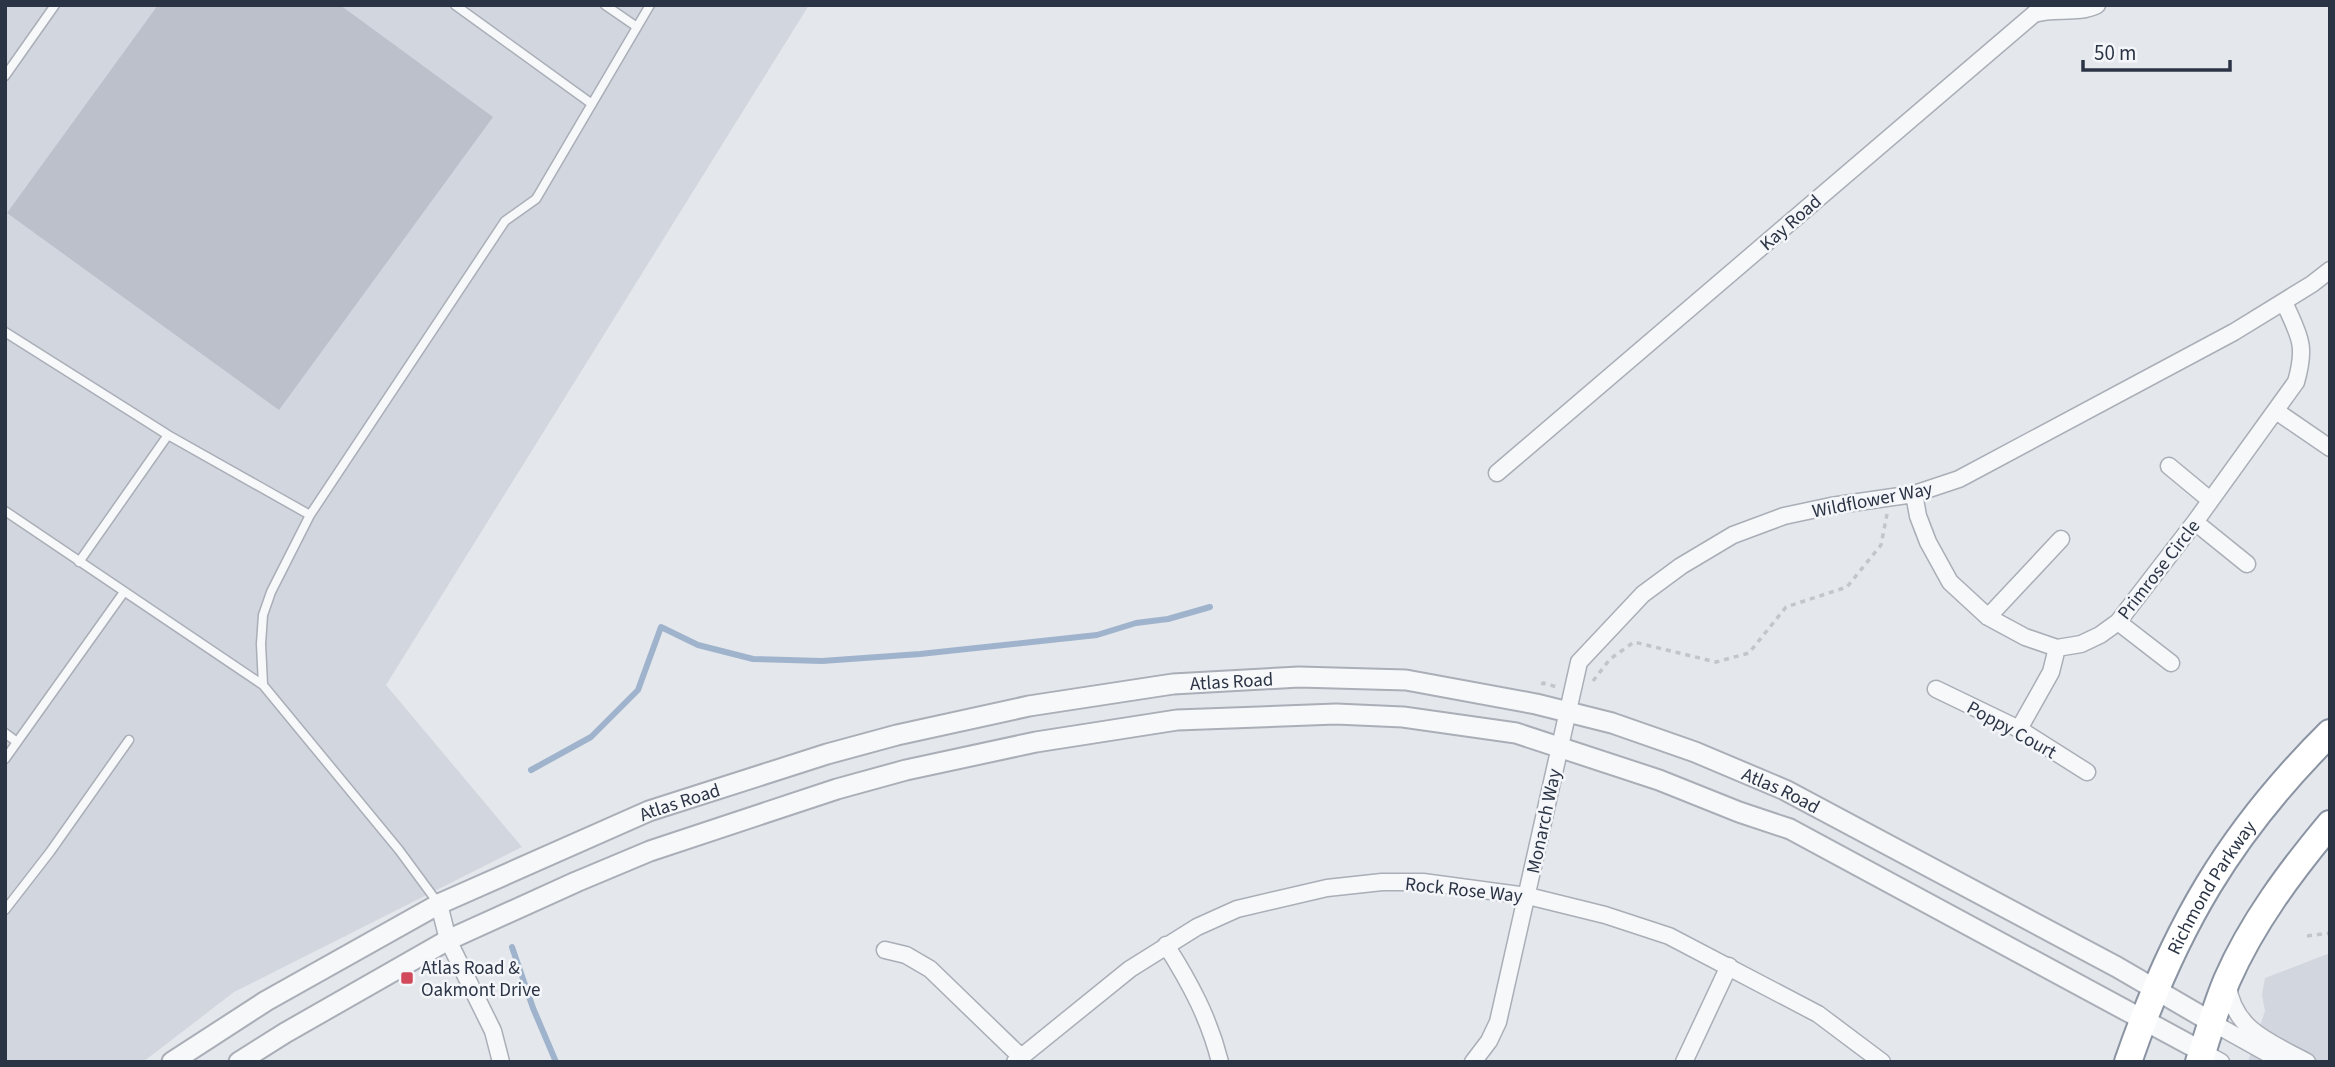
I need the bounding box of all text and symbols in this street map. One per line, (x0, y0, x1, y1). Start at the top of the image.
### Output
scale bar (2083, 28, 2230, 72)
text: 50 m (2094, 38, 2136, 68)
street label: Kay Road (1754, 189, 1828, 258)
street label: Wildflower Way (1810, 476, 1935, 525)
street label: Primrose Circle (2111, 514, 2207, 626)
street label: Atlas Road (1189, 666, 1274, 698)
street label: Poppy Court (1962, 695, 2062, 766)
street label: Atlas Road (1737, 761, 1824, 821)
street label: Monarch Way (1520, 766, 1569, 876)
street label: Atlas Road (635, 777, 724, 829)
street label: Richmond Parkway (2161, 815, 2263, 959)
street label: Rock Rose Way (1404, 871, 1524, 910)
place label: Atlas Road & Oakmont Drive (421, 955, 540, 1004)
marker: Atlas Road & Oakmont Drive (399, 970, 415, 986)

